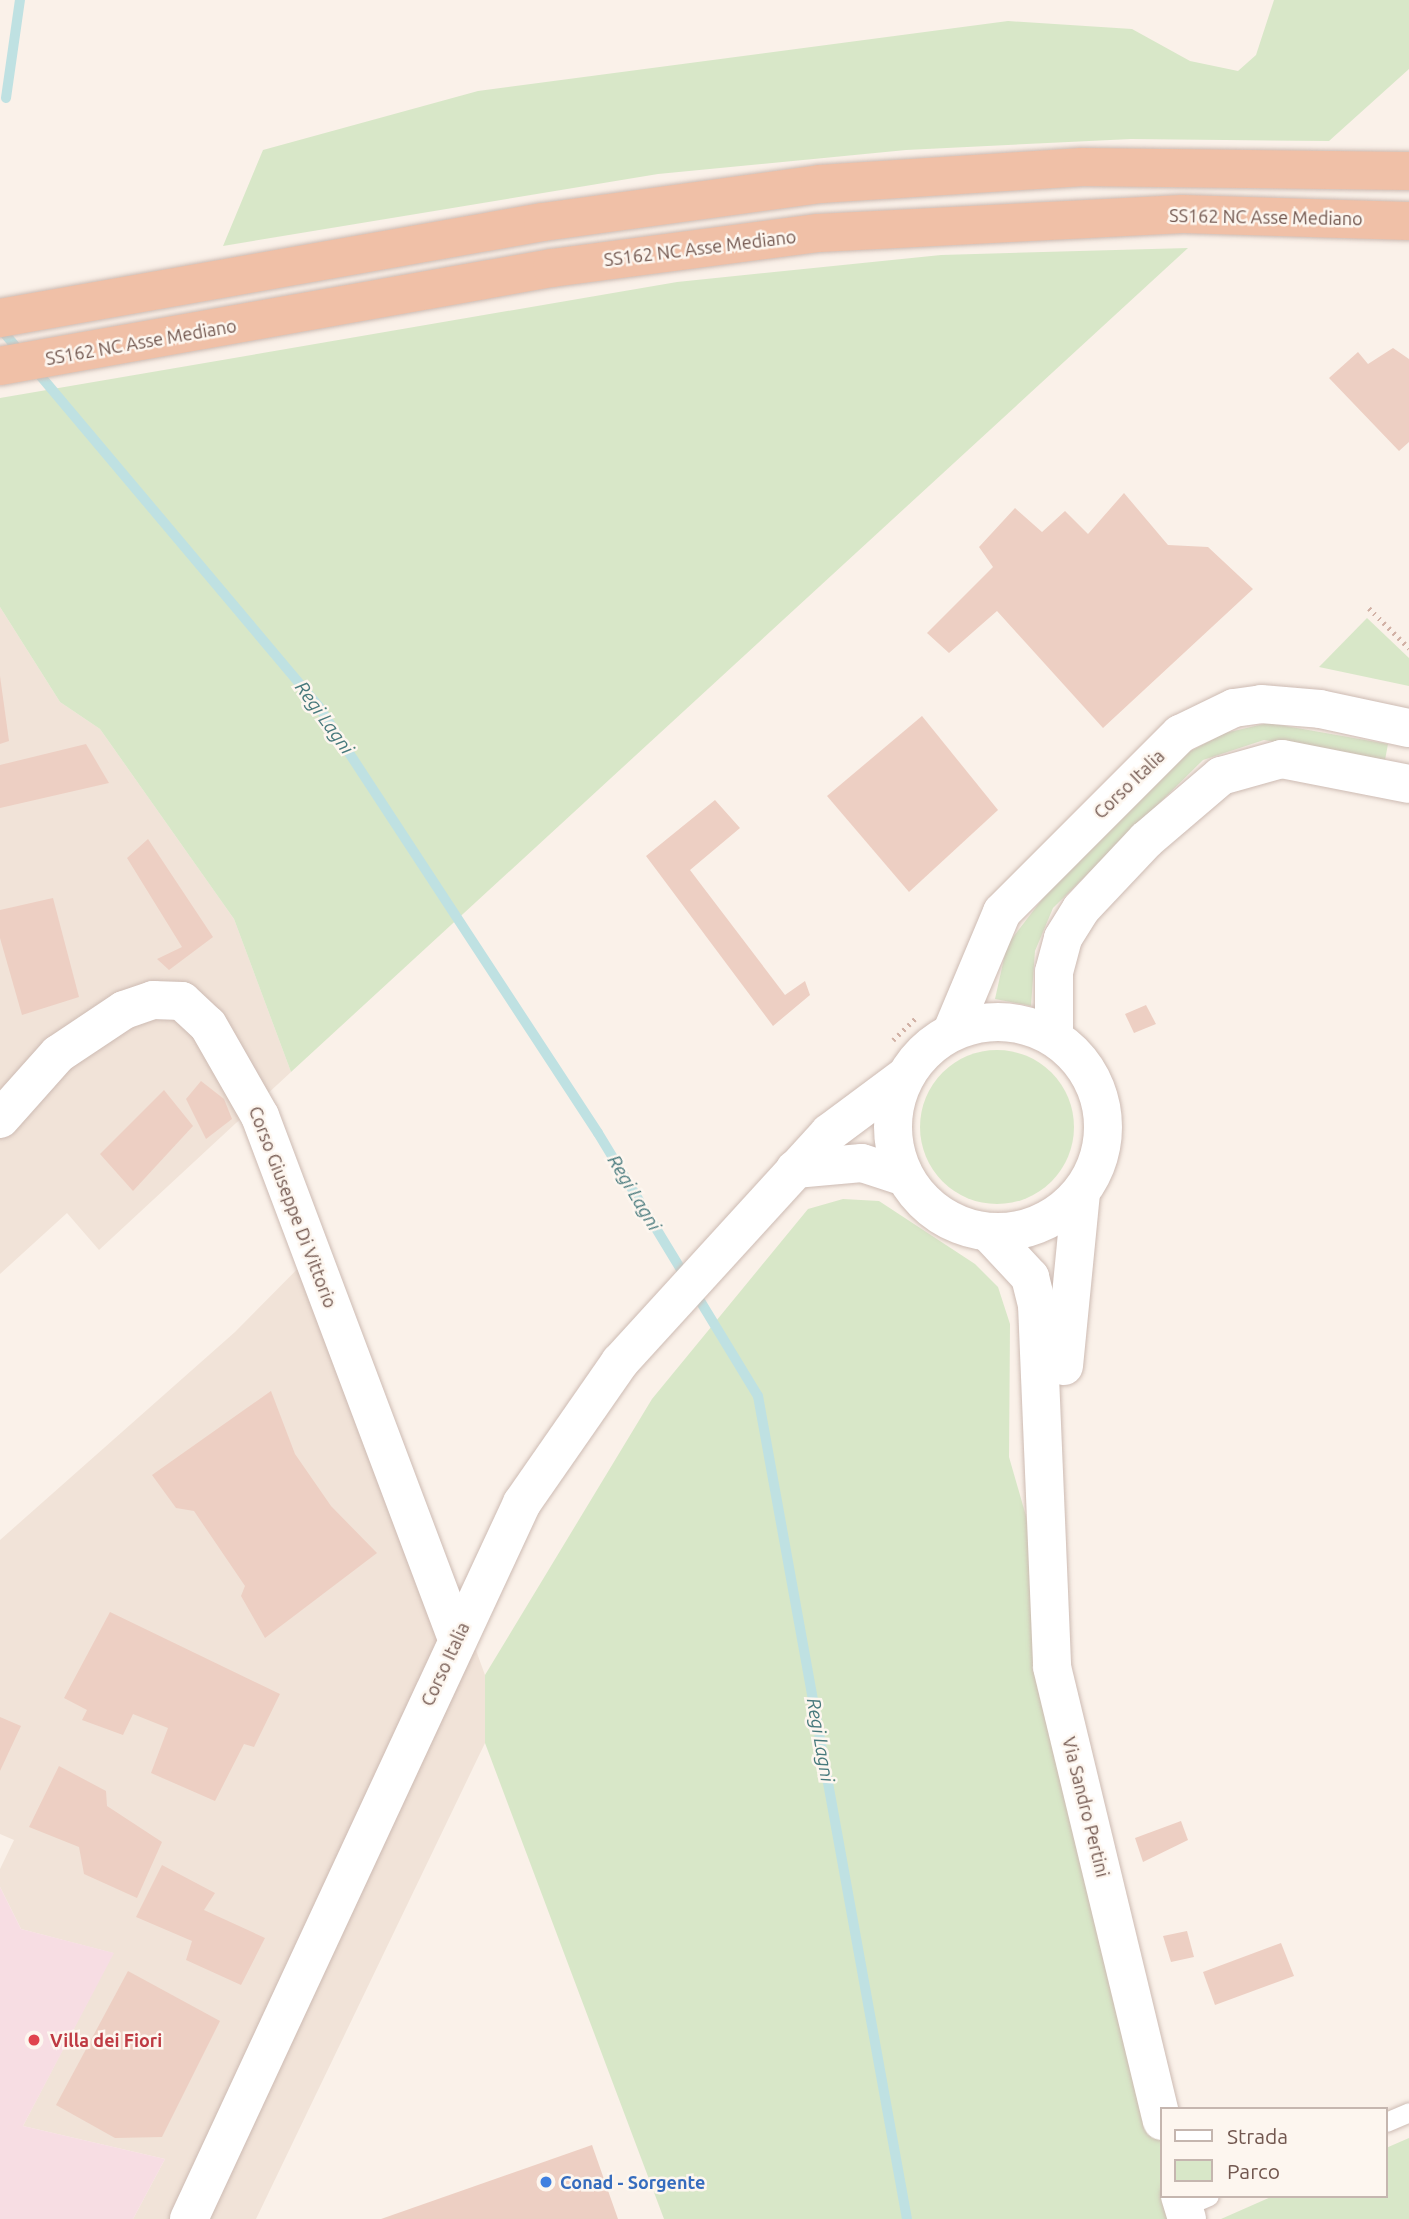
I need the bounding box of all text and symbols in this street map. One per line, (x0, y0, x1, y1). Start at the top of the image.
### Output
street label: SS162 NC Asse Mediano (1169, 205, 1363, 229)
street label: SS162 NC Asse Mediano (603, 225, 797, 271)
street label: SS162 NC Asse Mediano (44, 315, 238, 369)
water label: Regi Lagni (290, 677, 358, 759)
street label: Corso Italia (1089, 745, 1169, 823)
street label: Corso Giuseppe Di Vittorio (245, 1103, 341, 1311)
water label: Regi Lagni (602, 1151, 666, 1235)
street label: Corso Italia (416, 1619, 474, 1709)
water label: Regi Lagni (801, 1696, 839, 1784)
street label: Via Sandro Pertini (1058, 1735, 1114, 1879)
place label: Villa dei Fiori (50, 2029, 162, 2051)
marker: Villa dei Fiori (24, 2030, 44, 2050)
legend (1160, 2107, 1388, 2198)
text: Strada (1227, 2124, 1288, 2148)
text: Parco (1227, 2159, 1280, 2183)
place label: Conad - Sorgente (560, 2171, 705, 2193)
marker: Conad - Sorgente (538, 2174, 554, 2190)

